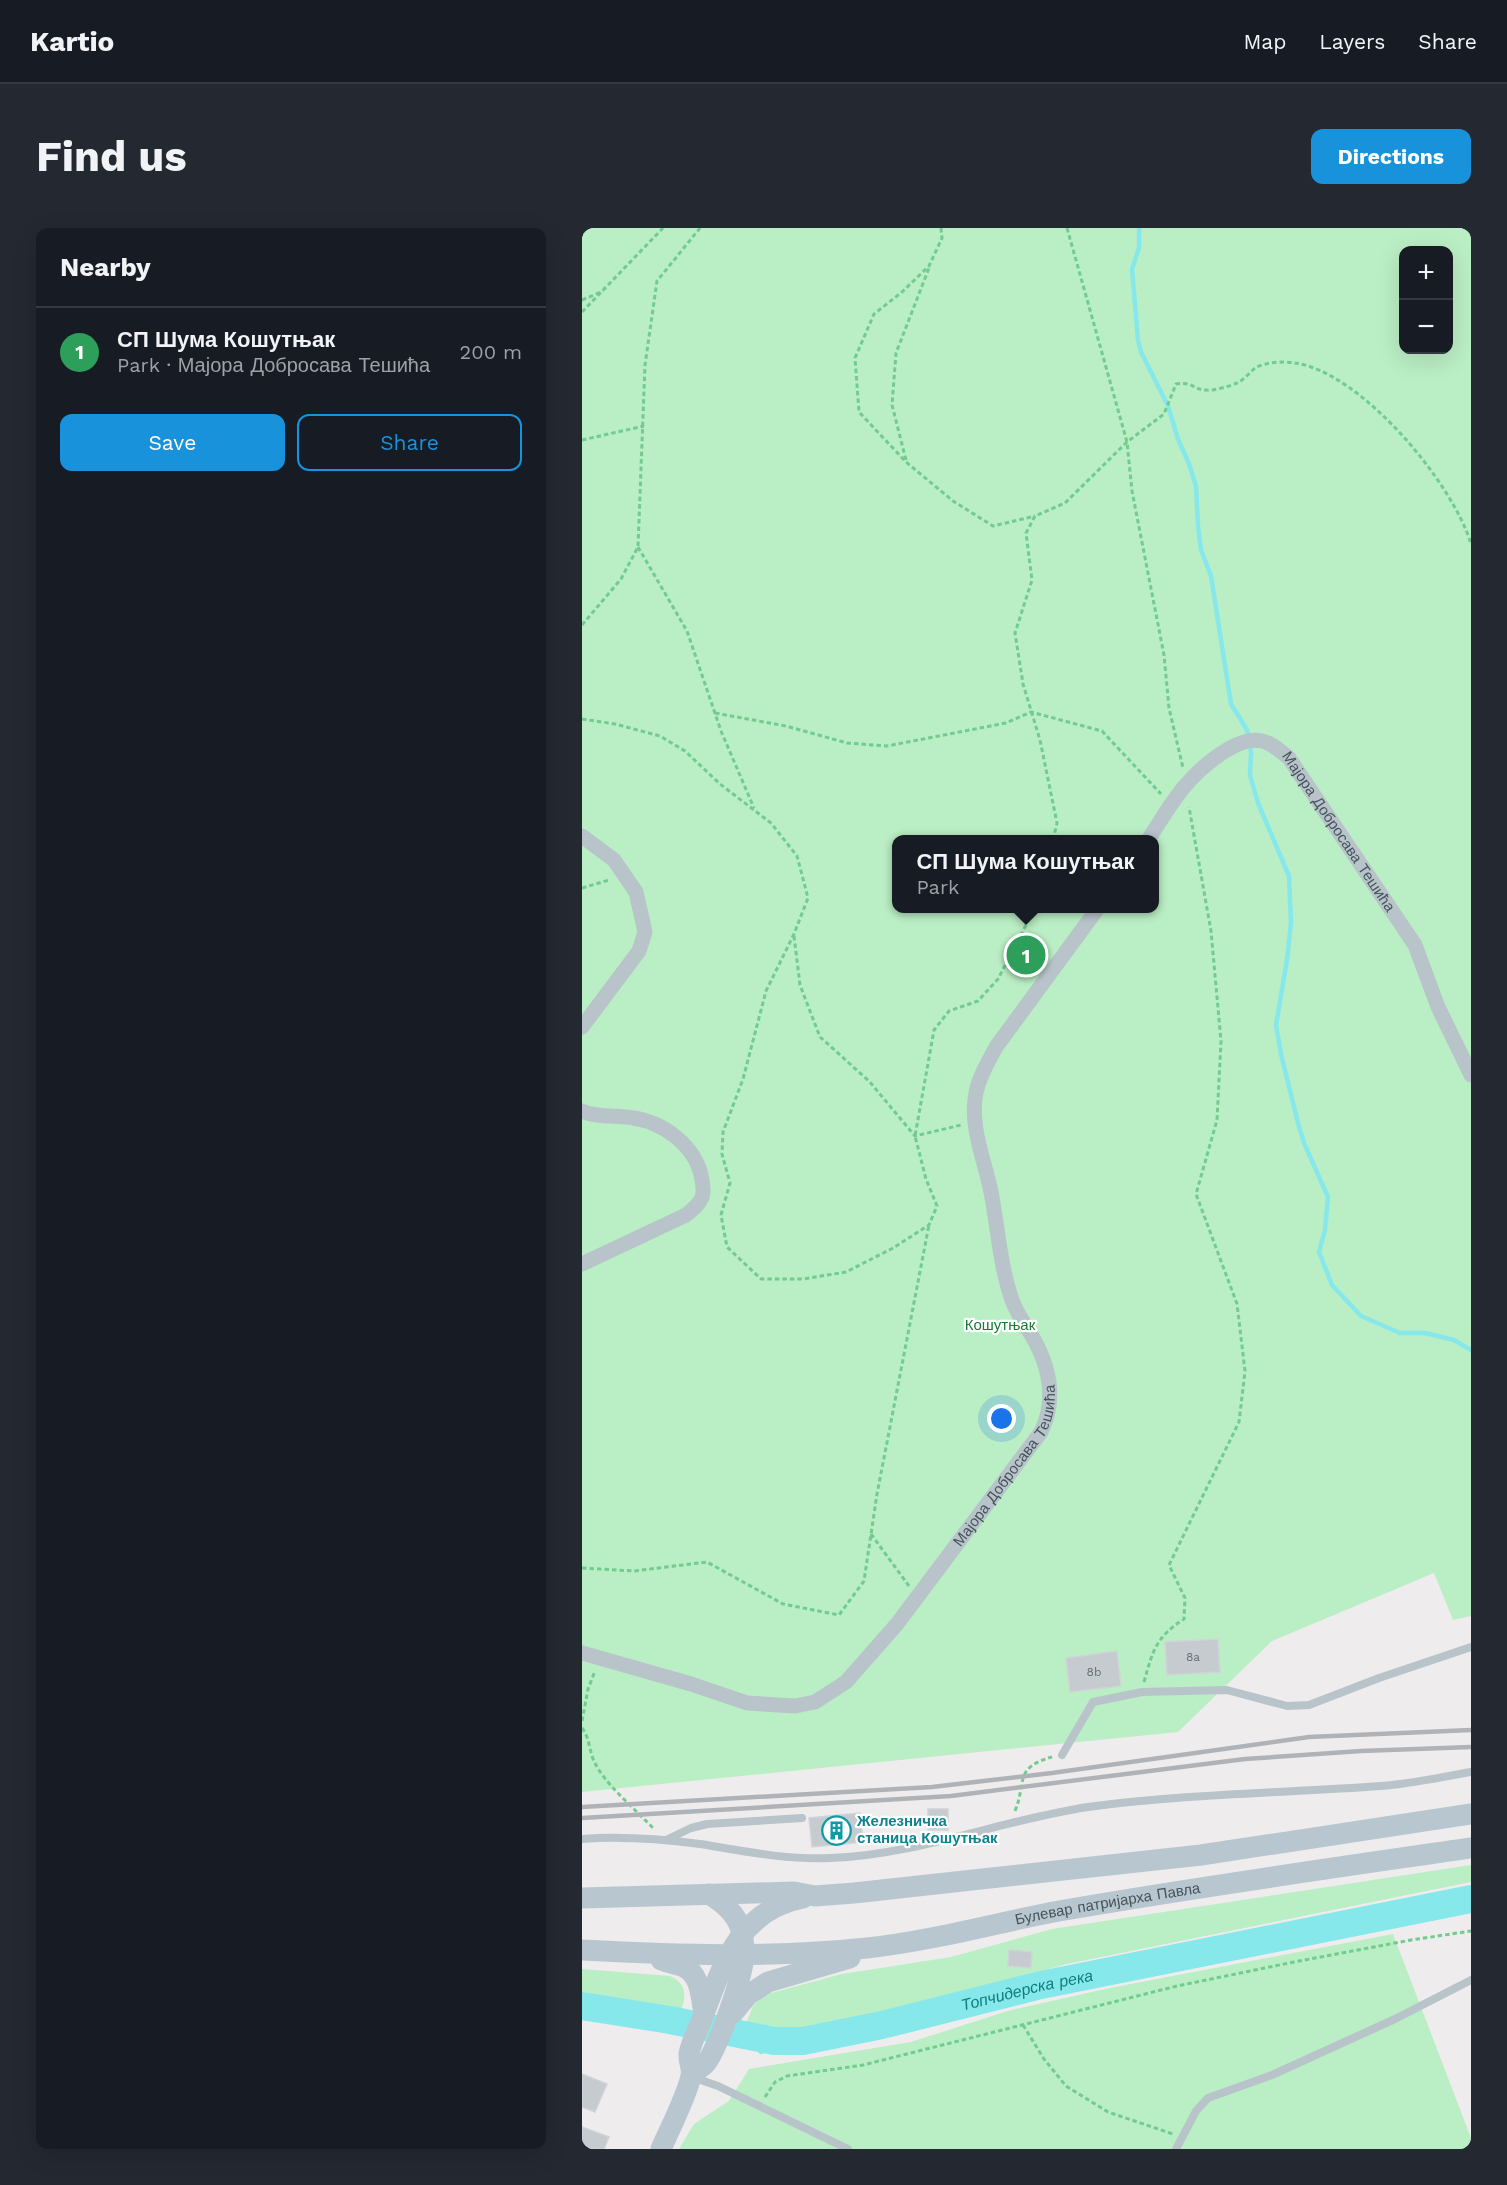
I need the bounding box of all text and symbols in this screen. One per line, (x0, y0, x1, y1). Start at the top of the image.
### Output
text: Kartio (30, 25, 114, 58)
text: Map (1243, 29, 1286, 54)
text: Layers (1319, 29, 1385, 54)
text: Share (1418, 29, 1477, 54)
button: Directions (1311, 129, 1471, 184)
text: Find us (36, 132, 187, 181)
map controls (1399, 246, 1453, 354)
button: + (1399, 246, 1453, 300)
text: Nearby (60, 252, 151, 282)
button: − (1399, 300, 1453, 354)
text: СП Шума Кошутњак (117, 327, 335, 352)
text: 1 (75, 340, 84, 364)
text: 200 m (460, 340, 522, 364)
text: Park · Мајора Добросава Тешића (117, 353, 430, 377)
button: Save (60, 414, 285, 471)
button: Share (297, 414, 522, 471)
street label: Мајора Добросава Тешића (1278, 748, 1399, 916)
popup (892, 835, 1159, 913)
text: СП Шума Кошутњак (916, 849, 1135, 874)
text: Park (916, 875, 959, 899)
pin: 1 (1006, 932, 1046, 978)
park label: Кошутњак (965, 1316, 1036, 1334)
street label: Мајора Добросава Тешића (949, 1384, 1059, 1550)
your location (987, 1404, 1016, 1433)
house number: 8a (1186, 1650, 1200, 1664)
house number: 8b (1087, 1665, 1101, 1679)
place label: Железничка станица Кошутњак (856, 1812, 998, 1847)
building icon: Железничка станица Кошутњак (820, 1814, 852, 1846)
street label: Булевар патријарха Павла (1013, 1879, 1202, 1929)
water label: Топчидерска река (959, 1966, 1095, 2015)

